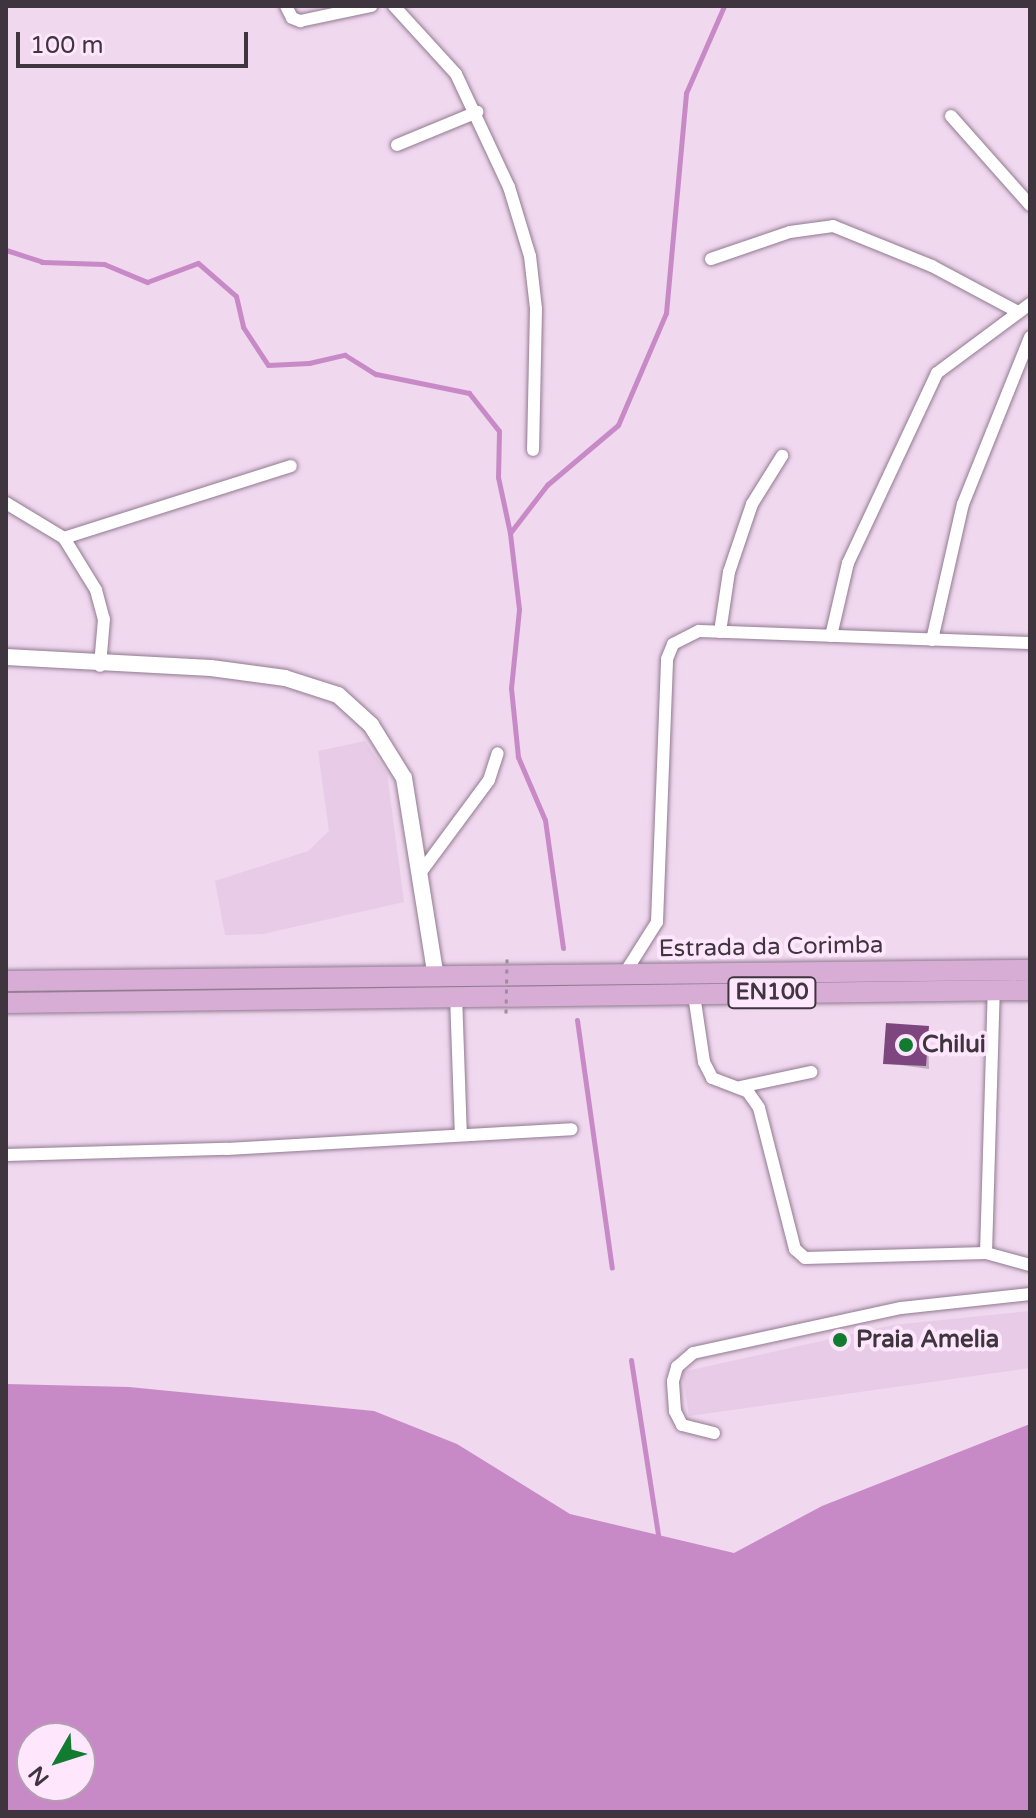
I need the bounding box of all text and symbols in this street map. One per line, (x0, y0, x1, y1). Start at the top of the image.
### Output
scale bar (20, 16, 252, 66)
text: 100 m (30, 31, 104, 60)
street label: Estrada da Corimba (658, 931, 884, 963)
road number: EN100 (726, 975, 818, 1011)
place label: Chilui (922, 1031, 986, 1059)
marker: Chilui (897, 1036, 915, 1054)
place label: Praia Amelia (856, 1326, 999, 1354)
marker: Praia Amelia (831, 1331, 849, 1349)
north arrow (16, 1722, 96, 1802)
text: N (23, 1761, 55, 1791)

